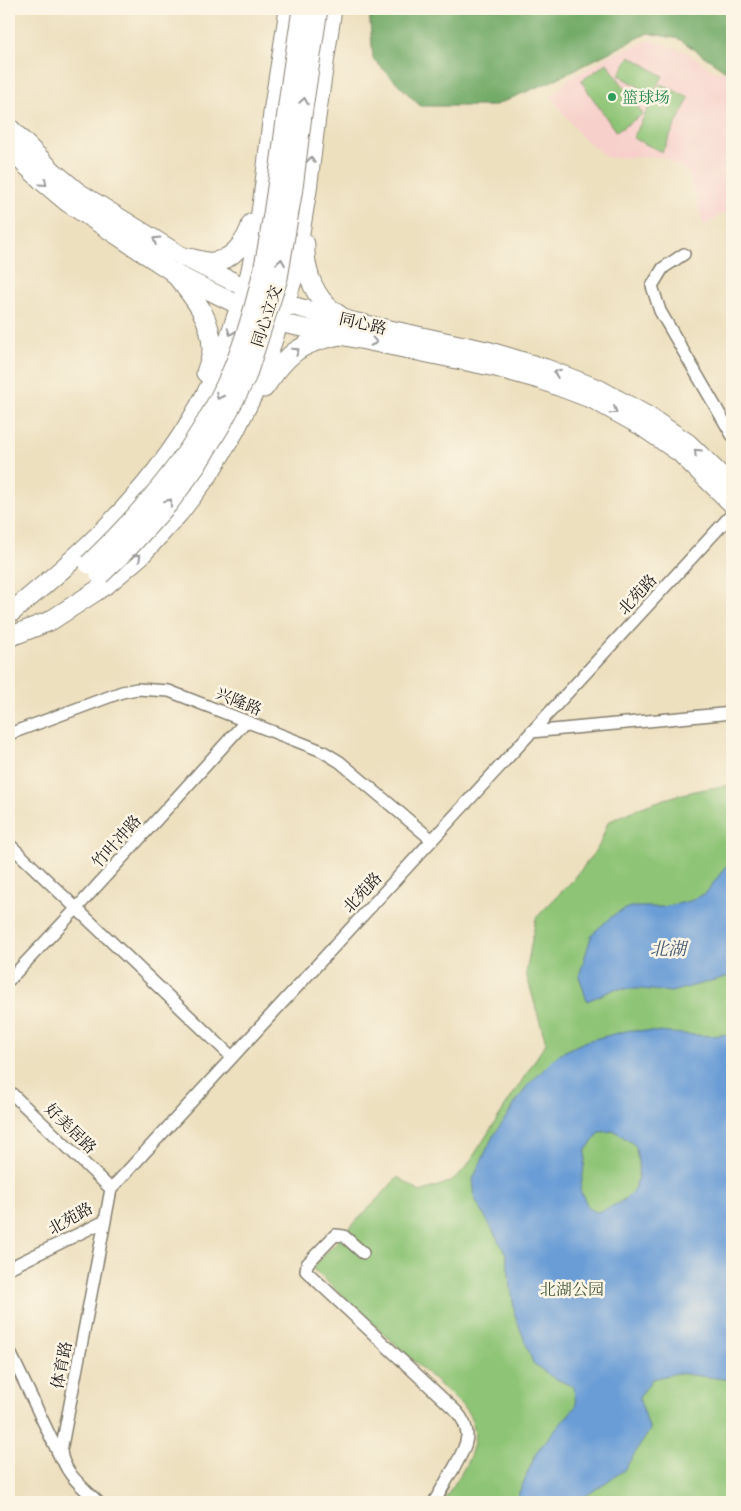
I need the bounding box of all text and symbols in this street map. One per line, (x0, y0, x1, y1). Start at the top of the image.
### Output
place label: 篮球场 (622, 87, 670, 109)
marker: 篮球场 (606, 91, 618, 103)
one-way arrow (298, 97, 309, 105)
one-way arrow (305, 156, 316, 164)
one-way arrow (38, 177, 47, 186)
one-way arrow (153, 236, 162, 246)
one-way arrow (275, 258, 285, 266)
street label: 同心立交 (247, 282, 287, 350)
street label: 同心路 (337, 308, 389, 340)
one-way arrow (227, 327, 237, 335)
one-way arrow (370, 336, 379, 347)
one-way arrow (291, 348, 300, 357)
one-way arrow (553, 368, 562, 379)
one-way arrow (215, 391, 225, 400)
one-way arrow (608, 405, 617, 415)
one-way arrow (694, 449, 703, 458)
one-way arrow (163, 499, 171, 508)
one-way arrow (133, 554, 142, 563)
street label: 北苑路 (613, 570, 662, 620)
street label: 兴隆路 (212, 683, 265, 721)
street label: 竹叶冲路 (87, 811, 146, 873)
street label: 北苑路 (338, 868, 387, 918)
water label: 北湖 (650, 937, 689, 962)
street label: 好美居路 (40, 1099, 101, 1159)
street label: 北苑路 (44, 1198, 97, 1240)
park label: 北湖公园 (540, 1279, 604, 1301)
street label: 体育路 (47, 1340, 77, 1391)

